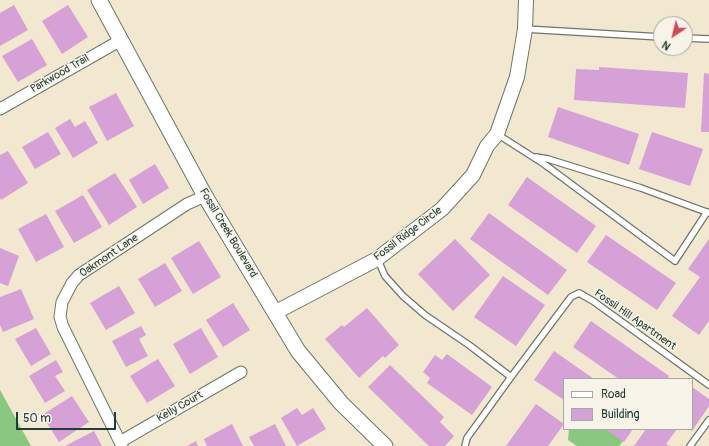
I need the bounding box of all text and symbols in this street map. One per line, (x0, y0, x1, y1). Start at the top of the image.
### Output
north arrow (653, 16, 693, 56)
text: N (660, 38, 673, 53)
street label: Parkwood Trail (28, 52, 92, 96)
street label: Fossil Creek Boulevard (196, 186, 260, 280)
street label: Fossil Ridge Circle (371, 204, 445, 264)
street label: Oakmont Lane (77, 232, 141, 280)
street label: Fossil Hill Apartment (592, 287, 678, 353)
legend (563, 378, 693, 430)
text: Road (601, 387, 626, 402)
street label: Kelly Court (155, 389, 205, 425)
scale bar (18, 404, 118, 430)
text: Building (601, 407, 640, 422)
text: 50 m (23, 411, 51, 426)

